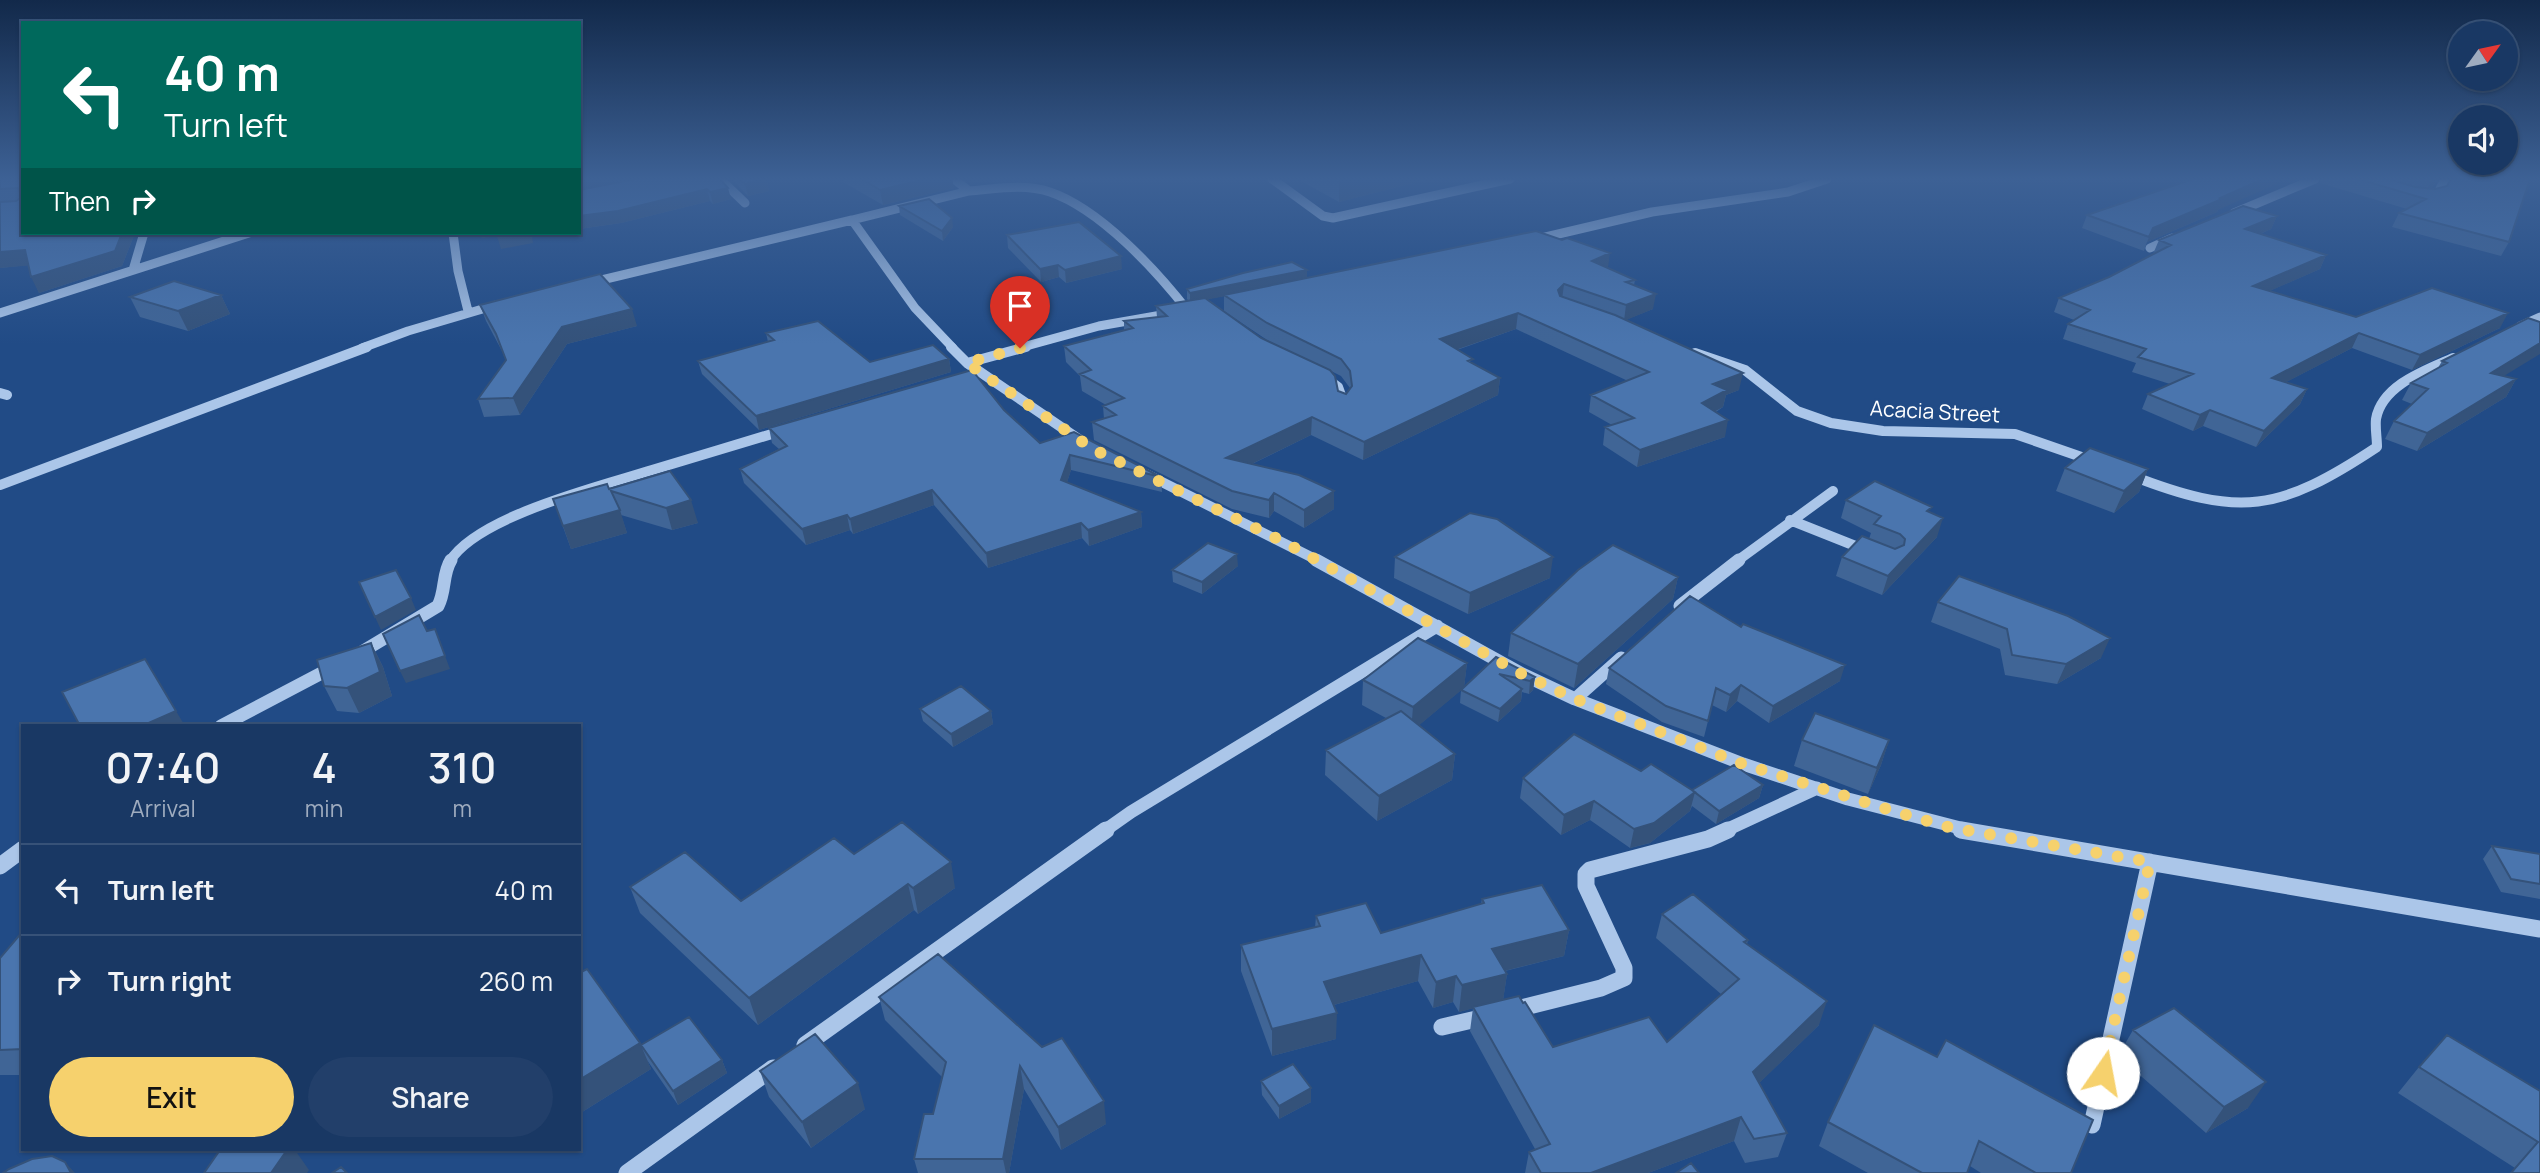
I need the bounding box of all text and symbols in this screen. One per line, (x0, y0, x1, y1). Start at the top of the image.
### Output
north arrow (2448, 21, 2518, 91)
map controls (2448, 21, 2518, 175)
text: 40 m (164, 39, 280, 106)
icon: left (49, 49, 140, 140)
text: Turn left (164, 103, 288, 147)
button: sound (2448, 105, 2518, 175)
icon: right (124, 182, 162, 220)
text: Then (49, 183, 110, 219)
pin (990, 276, 1050, 348)
icon: arrive (1001, 287, 1039, 325)
street label: Acacia Street (1869, 394, 2001, 428)
text: 07:40 (105, 738, 220, 796)
text: 4 (311, 738, 337, 796)
text: 310 (428, 738, 497, 796)
text: Arrival (130, 792, 196, 824)
text: min (305, 792, 343, 824)
text: m (452, 792, 472, 824)
icon: left (49, 871, 87, 909)
text: Turn left (108, 872, 215, 908)
text: 40 m (495, 872, 553, 908)
icon: right (49, 962, 87, 1000)
text: Turn right (108, 963, 232, 999)
text: 260 m (479, 963, 553, 999)
position arrow (2066, 1036, 2140, 1110)
button: Exit (49, 1057, 294, 1137)
button: Share (308, 1057, 553, 1137)

